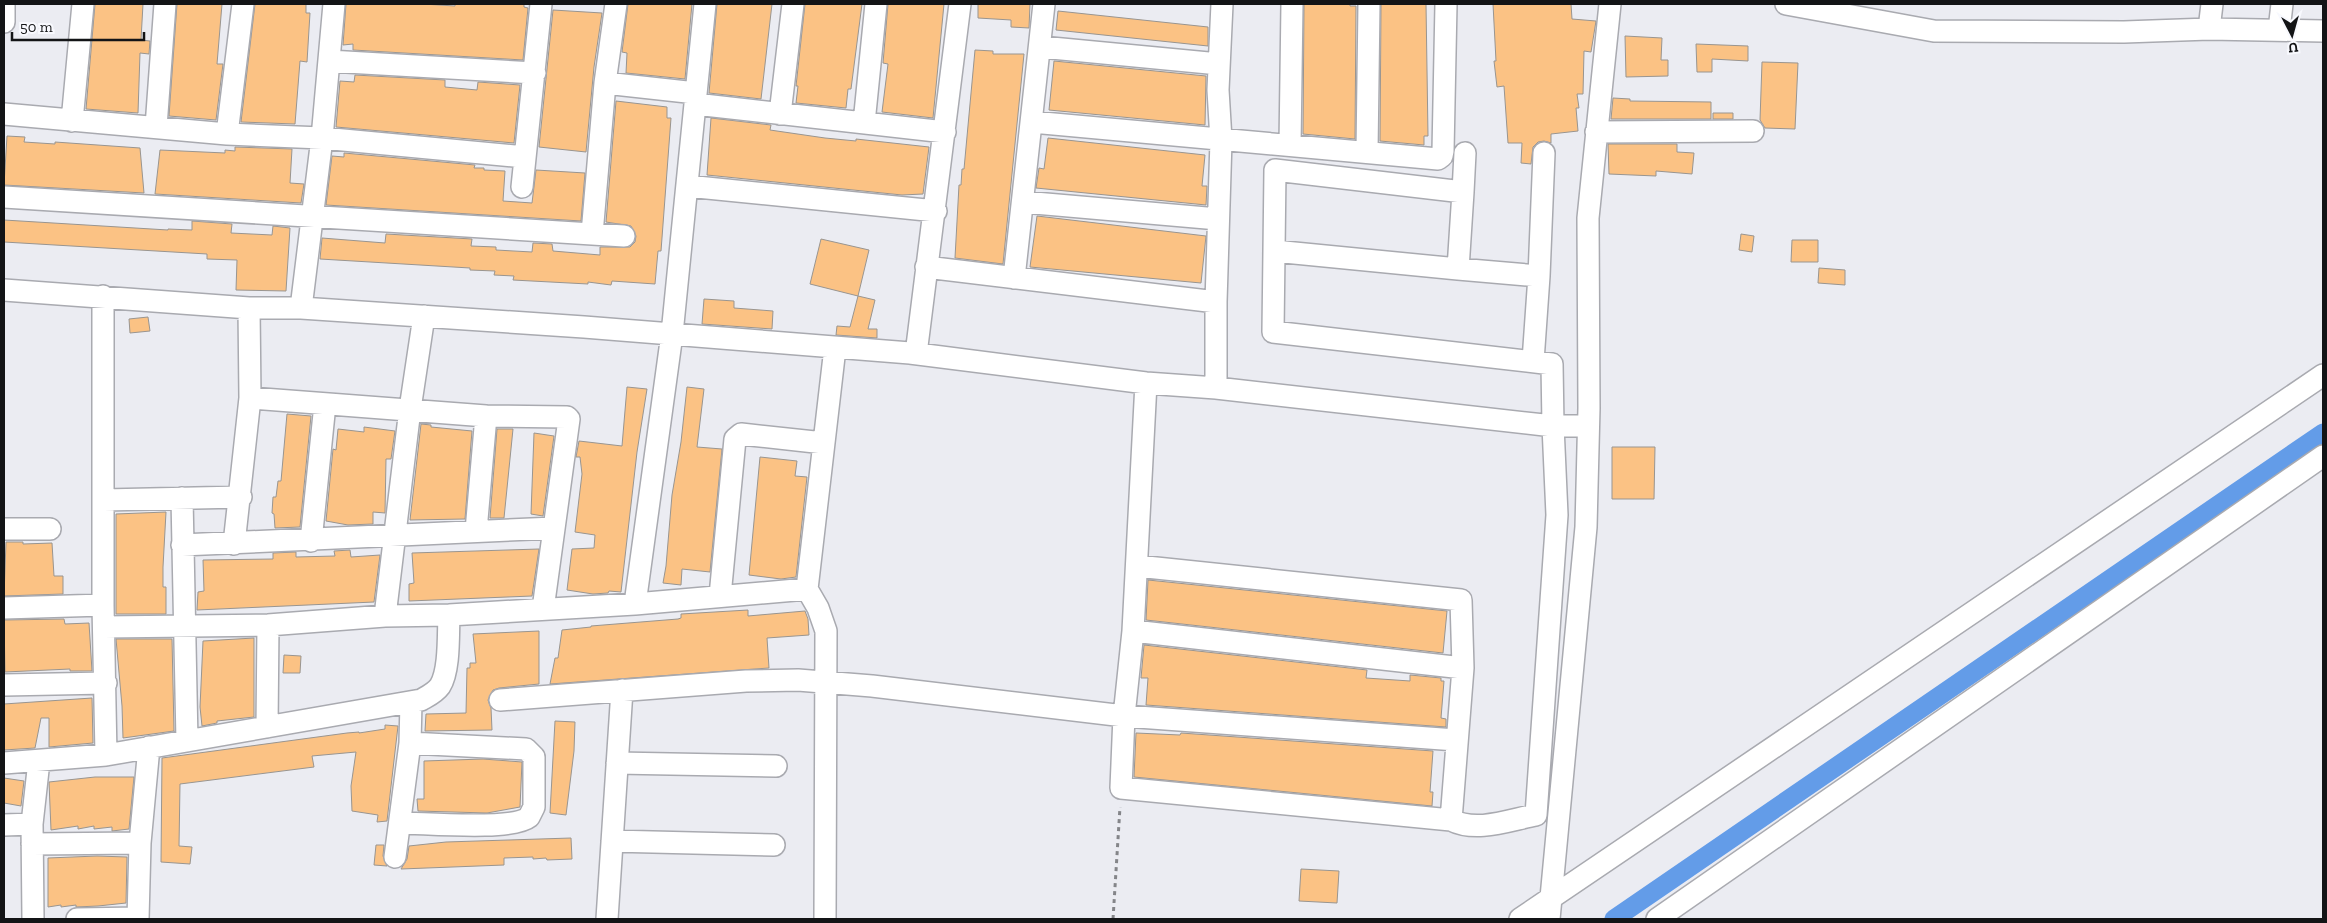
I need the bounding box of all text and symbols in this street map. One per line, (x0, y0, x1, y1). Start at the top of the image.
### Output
scale bar (12, 10, 145, 42)
north arrow (2267, 10, 2317, 60)
text: 50 m (20, 18, 53, 36)
text: U (2287, 38, 2299, 56)

